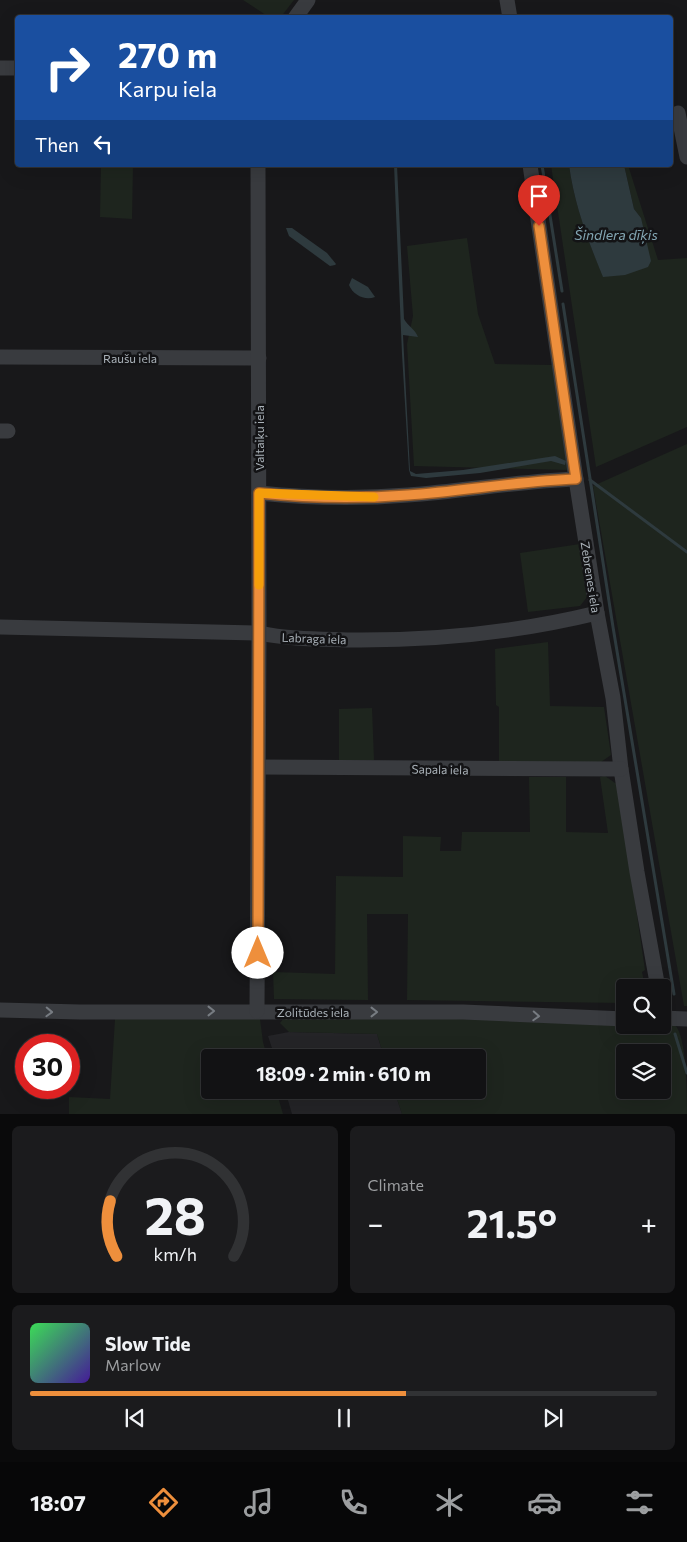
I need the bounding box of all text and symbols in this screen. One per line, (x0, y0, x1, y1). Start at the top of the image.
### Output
text: 270 m (118, 32, 217, 75)
icon: right (35, 35, 100, 100)
text: Karpu iela (118, 75, 217, 102)
icon: left (89, 130, 117, 158)
text: Then (35, 133, 79, 156)
pin (518, 175, 560, 226)
icon: arrive (525, 182, 553, 210)
water label: Šindlera dīķis (574, 226, 658, 244)
street label: Raušu iela (103, 351, 157, 365)
street label: Valtaiķu iela (252, 405, 268, 471)
street label: Zebrenes iela (578, 540, 604, 614)
street label: Labraga iela (281, 630, 347, 646)
street label: Sapala iela (411, 762, 469, 776)
position arrow (231, 926, 283, 978)
map controls (616, 979, 671, 1099)
button: search (616, 979, 671, 1034)
street label: Zolitūdes iela (277, 1005, 349, 1019)
one-way arrow (45, 1006, 53, 1017)
one-way arrow (208, 1006, 215, 1016)
one-way arrow (370, 1007, 378, 1017)
one-way arrow (532, 1010, 540, 1021)
speed limit sign: 30 (15, 1034, 80, 1099)
button: layers (616, 1044, 671, 1099)
text: 18:09 · 2 min · 610 m (256, 1062, 431, 1085)
text: Climate (368, 1175, 424, 1194)
text: 28 (144, 1182, 205, 1246)
text: 21.5° (467, 1199, 557, 1246)
text: − (368, 1206, 383, 1240)
text: + (641, 1206, 657, 1240)
text: km/h (153, 1243, 196, 1265)
text: Slow Tide (105, 1332, 191, 1355)
text: Marlow (105, 1355, 161, 1374)
icon: previous (121, 1404, 149, 1432)
icon: pause (330, 1404, 358, 1432)
icon: next (539, 1404, 567, 1432)
icon: directions (146, 1485, 181, 1520)
icon: music (241, 1485, 276, 1520)
icon: phone (336, 1485, 371, 1520)
icon: climate (432, 1485, 467, 1520)
icon: car (527, 1485, 562, 1520)
icon: filters (622, 1485, 657, 1520)
text: 18:07 (30, 1489, 86, 1516)

